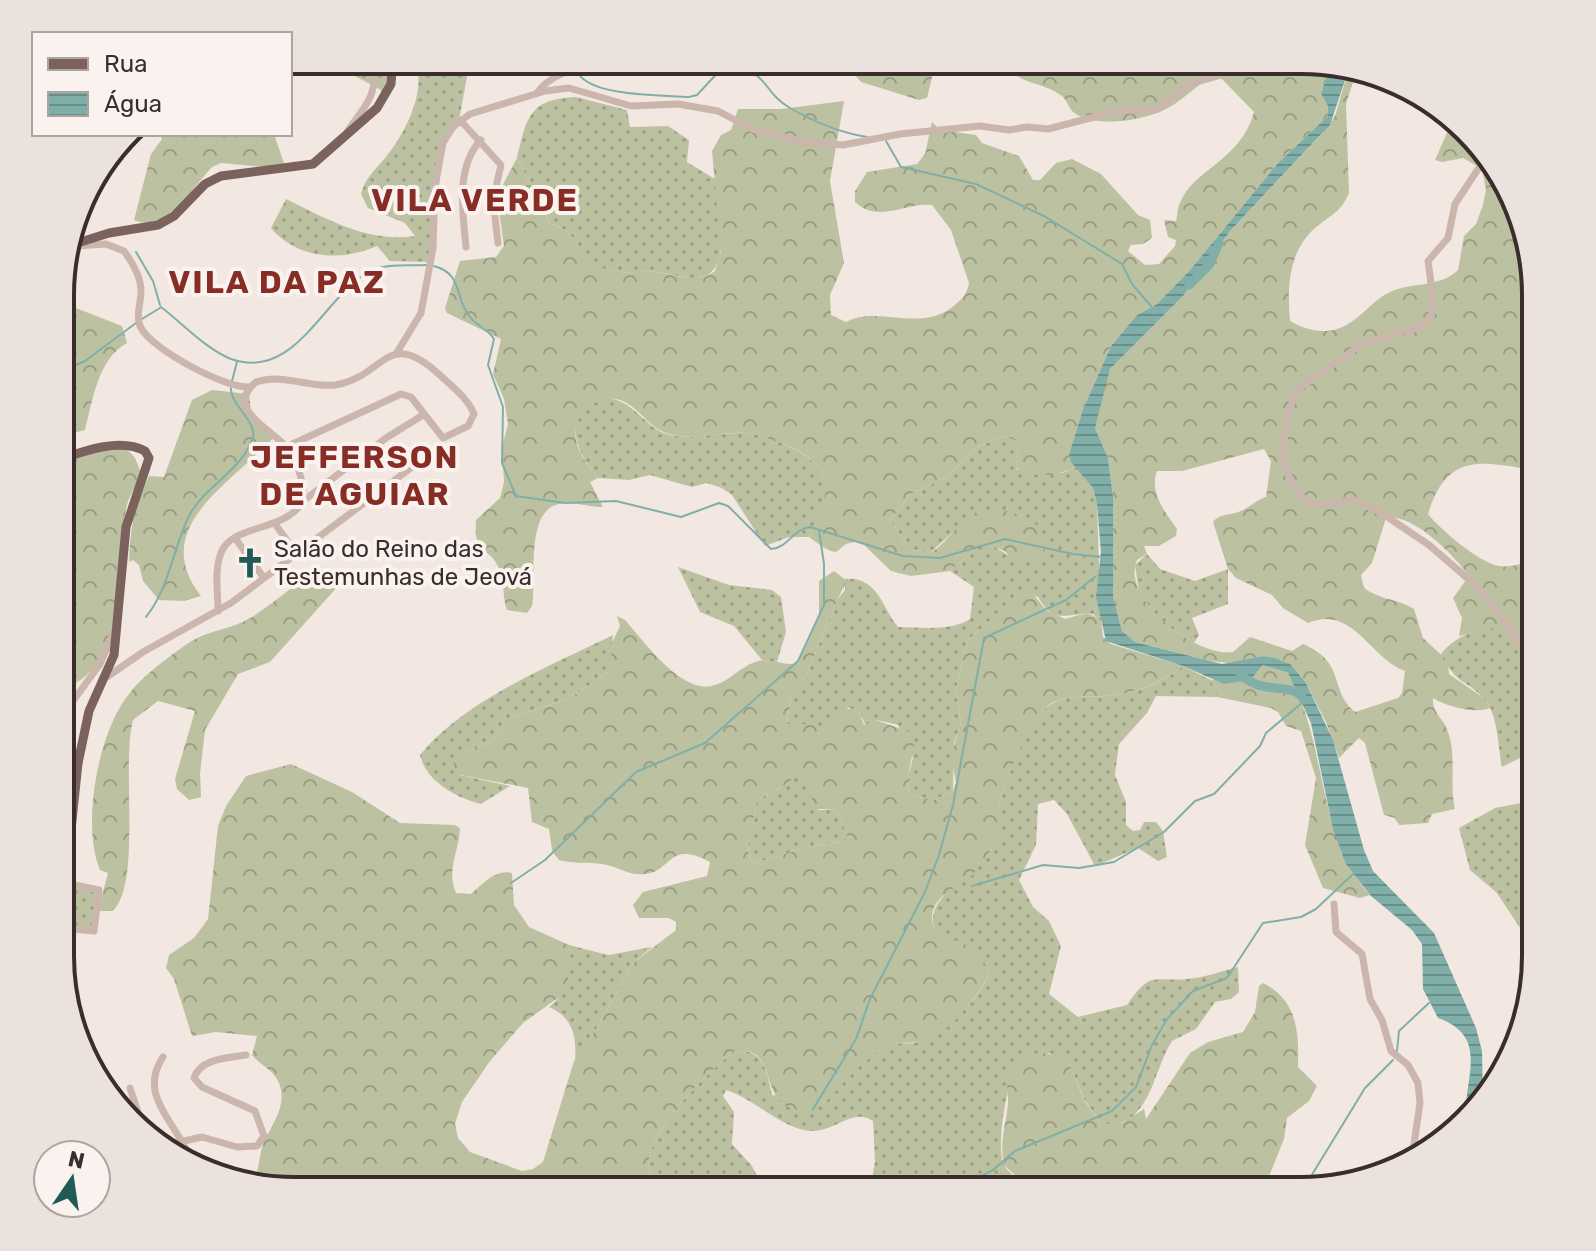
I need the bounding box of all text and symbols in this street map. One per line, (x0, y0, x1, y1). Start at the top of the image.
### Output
legend (32, 32, 292, 136)
text: Rua (104, 50, 147, 78)
text: Água (104, 90, 162, 118)
district label: VILA VERDE (371, 181, 579, 219)
district label: VILA DA PAZ (168, 263, 386, 301)
district label: JEFFERSON DE AGUIAR (250, 438, 460, 513)
place label: Salão do Reino das Testemunhas de Jeová (274, 535, 532, 591)
church icon: Salão do Reino das Testemunhas de Jeová (233, 546, 267, 580)
north arrow (32, 1139, 112, 1219)
text: N (66, 1145, 87, 1175)

